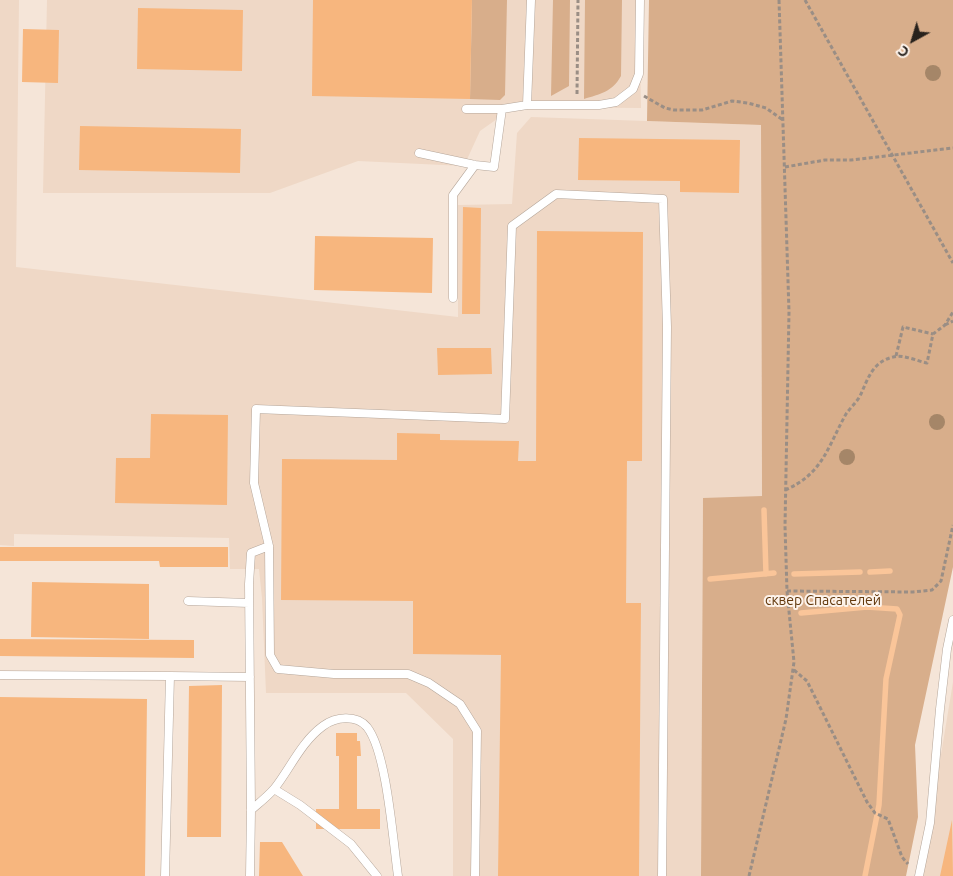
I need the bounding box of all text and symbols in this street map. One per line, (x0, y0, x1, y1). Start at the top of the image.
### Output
north arrow (888, 15, 938, 65)
text: С (895, 43, 912, 61)
park label: cквер Спасателей (765, 592, 881, 608)

